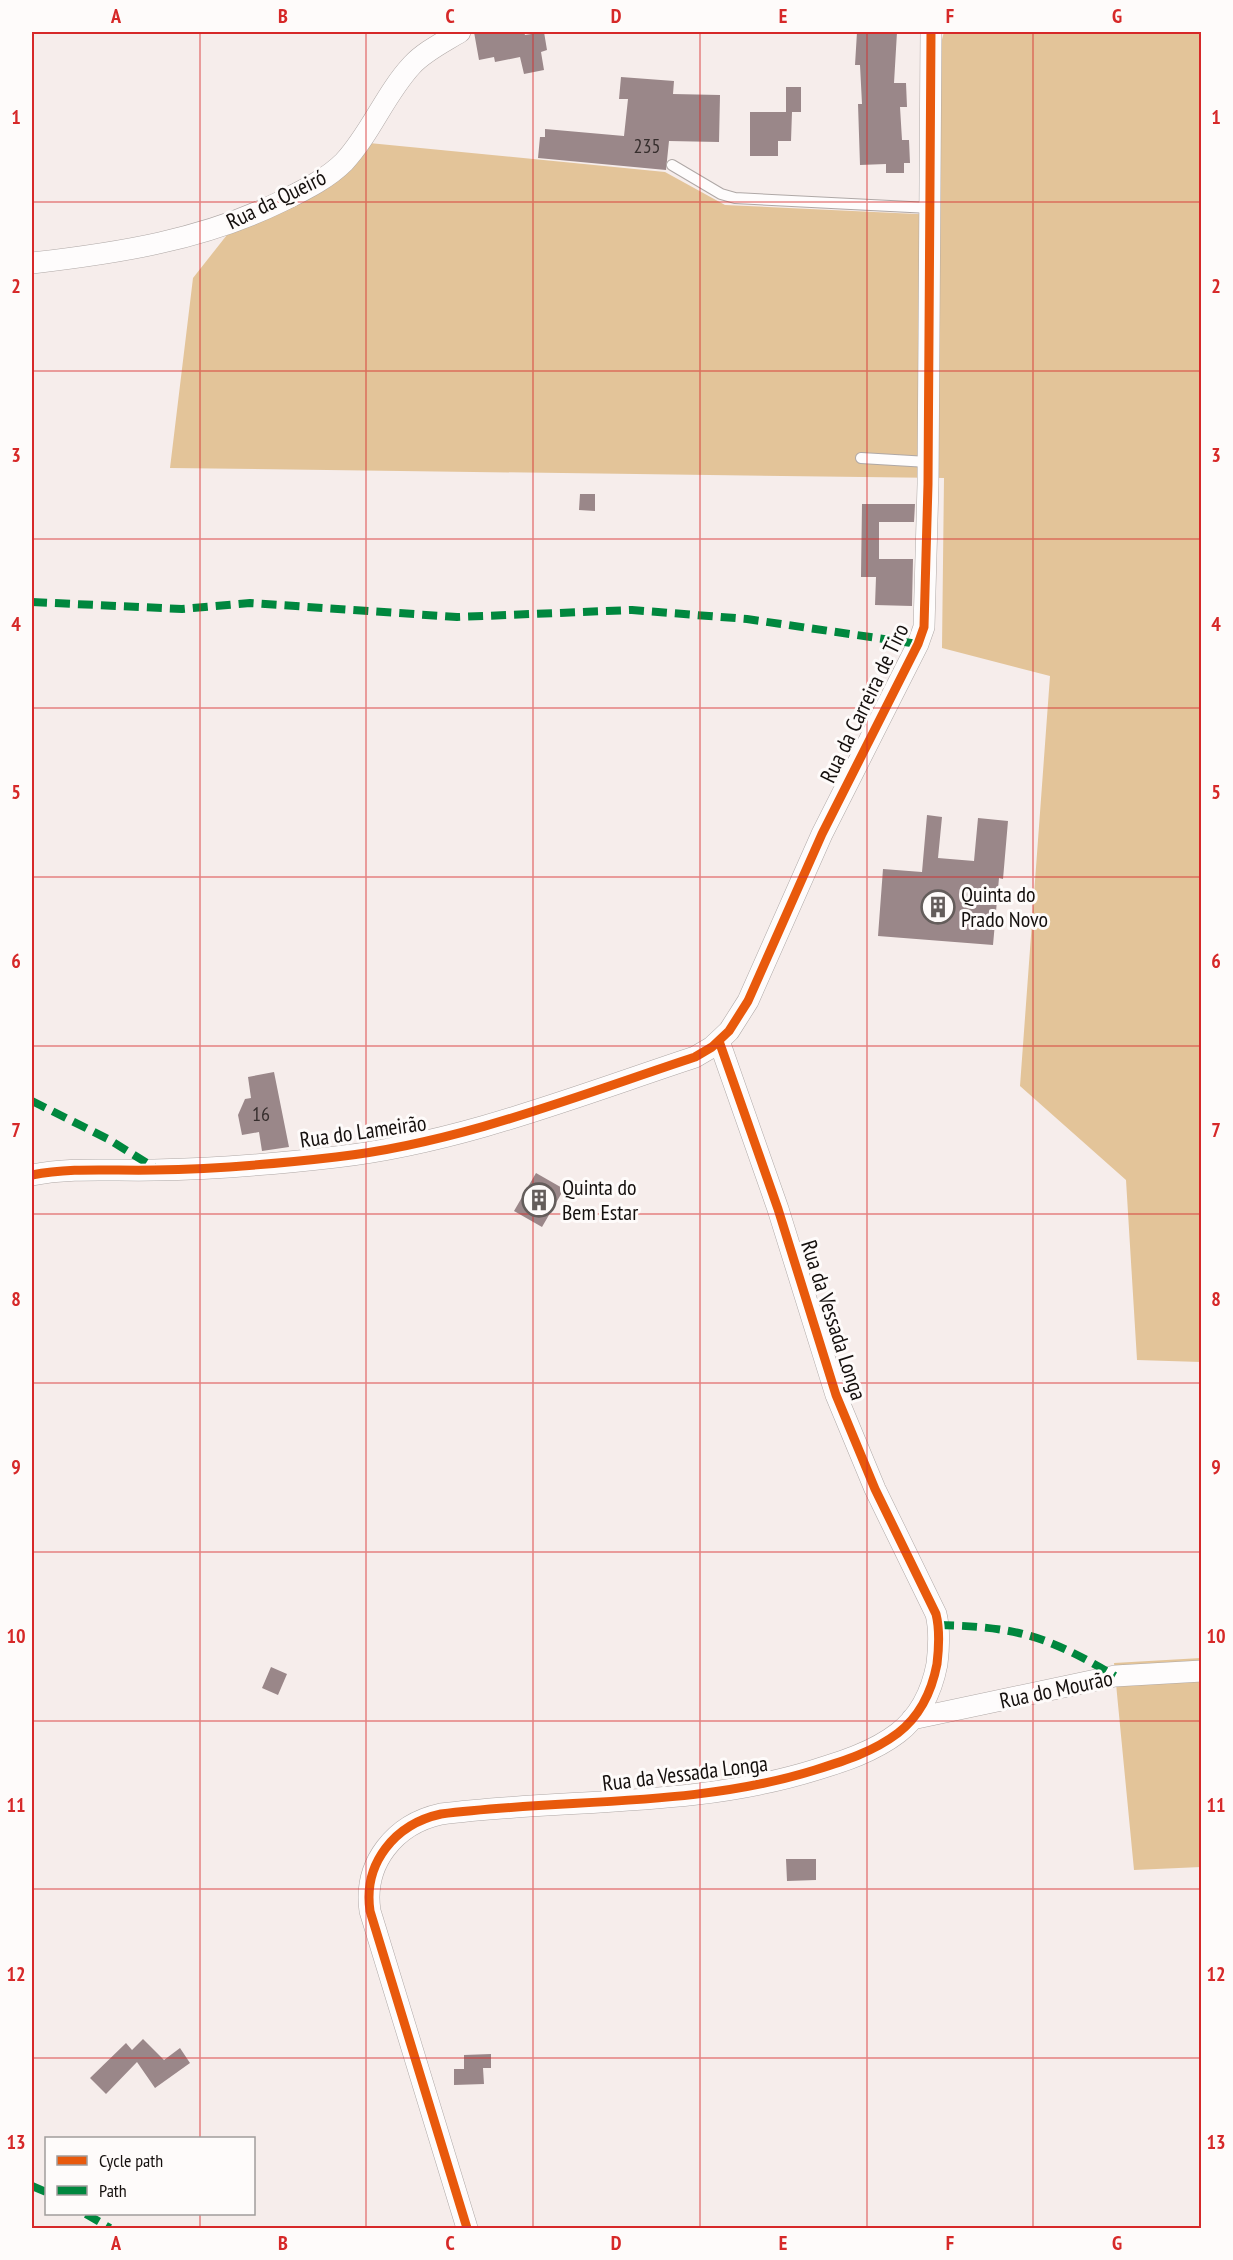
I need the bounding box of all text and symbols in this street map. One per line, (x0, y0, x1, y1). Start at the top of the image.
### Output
text: A (110, 3, 122, 29)
text: B (278, 3, 288, 29)
text: C (445, 3, 455, 29)
text: D (611, 3, 622, 29)
text: E (779, 3, 787, 29)
text: F (946, 3, 954, 29)
text: G (1112, 3, 1122, 29)
text: 1 (11, 104, 21, 130)
text: 1 (1211, 104, 1221, 130)
house number: 235 (634, 133, 661, 159)
street label: Rua da Queiró (222, 163, 330, 235)
text: 2 (11, 273, 21, 299)
text: 2 (1211, 273, 1221, 299)
text: 3 (11, 442, 21, 468)
text: 3 (1211, 442, 1221, 468)
text: 4 (11, 611, 21, 637)
text: 4 (1211, 611, 1221, 637)
street label: Rua da Carreira de Tiro (813, 619, 915, 787)
text: 5 (11, 779, 21, 805)
text: 5 (1211, 779, 1221, 805)
place label: Quinta do Prado Novo (961, 880, 1048, 933)
building icon: Quinta do Prado Novo (920, 889, 956, 925)
text: 6 (11, 948, 21, 974)
text: 6 (1211, 948, 1221, 974)
house number: 16 (252, 1101, 270, 1127)
street label: Rua do Lameirão (298, 1108, 428, 1154)
text: 7 (11, 1117, 21, 1143)
text: 7 (1211, 1117, 1221, 1143)
place label: Quinta do Bem Estar (562, 1173, 638, 1226)
building icon: Quinta do Bem Estar (521, 1182, 557, 1218)
street label: Rua da Vessada Longa (795, 1236, 873, 1404)
text: 8 (11, 1286, 21, 1312)
text: 8 (1211, 1286, 1221, 1312)
text: 9 (11, 1454, 21, 1480)
text: 9 (1211, 1454, 1221, 1480)
text: 10 (6, 1623, 26, 1649)
text: 10 (1206, 1623, 1226, 1649)
street label: Rua do Mourão (997, 1663, 1115, 1715)
street label: Rua da Vessada Longa (601, 1749, 769, 1797)
text: 11 (6, 1792, 26, 1818)
text: 11 (1206, 1792, 1226, 1818)
text: 12 (6, 1961, 26, 1987)
text: 12 (1206, 1961, 1226, 1987)
text: 13 (6, 2129, 26, 2155)
text: 13 (1206, 2129, 1226, 2155)
legend (45, 2137, 255, 2215)
text: Cycle path (99, 2149, 163, 2172)
text: Path (99, 2179, 127, 2202)
text: A (110, 2230, 122, 2256)
text: B (278, 2230, 288, 2256)
text: C (445, 2230, 455, 2256)
text: D (611, 2230, 622, 2256)
text: E (779, 2230, 787, 2256)
text: F (946, 2230, 954, 2256)
text: G (1112, 2230, 1122, 2256)

